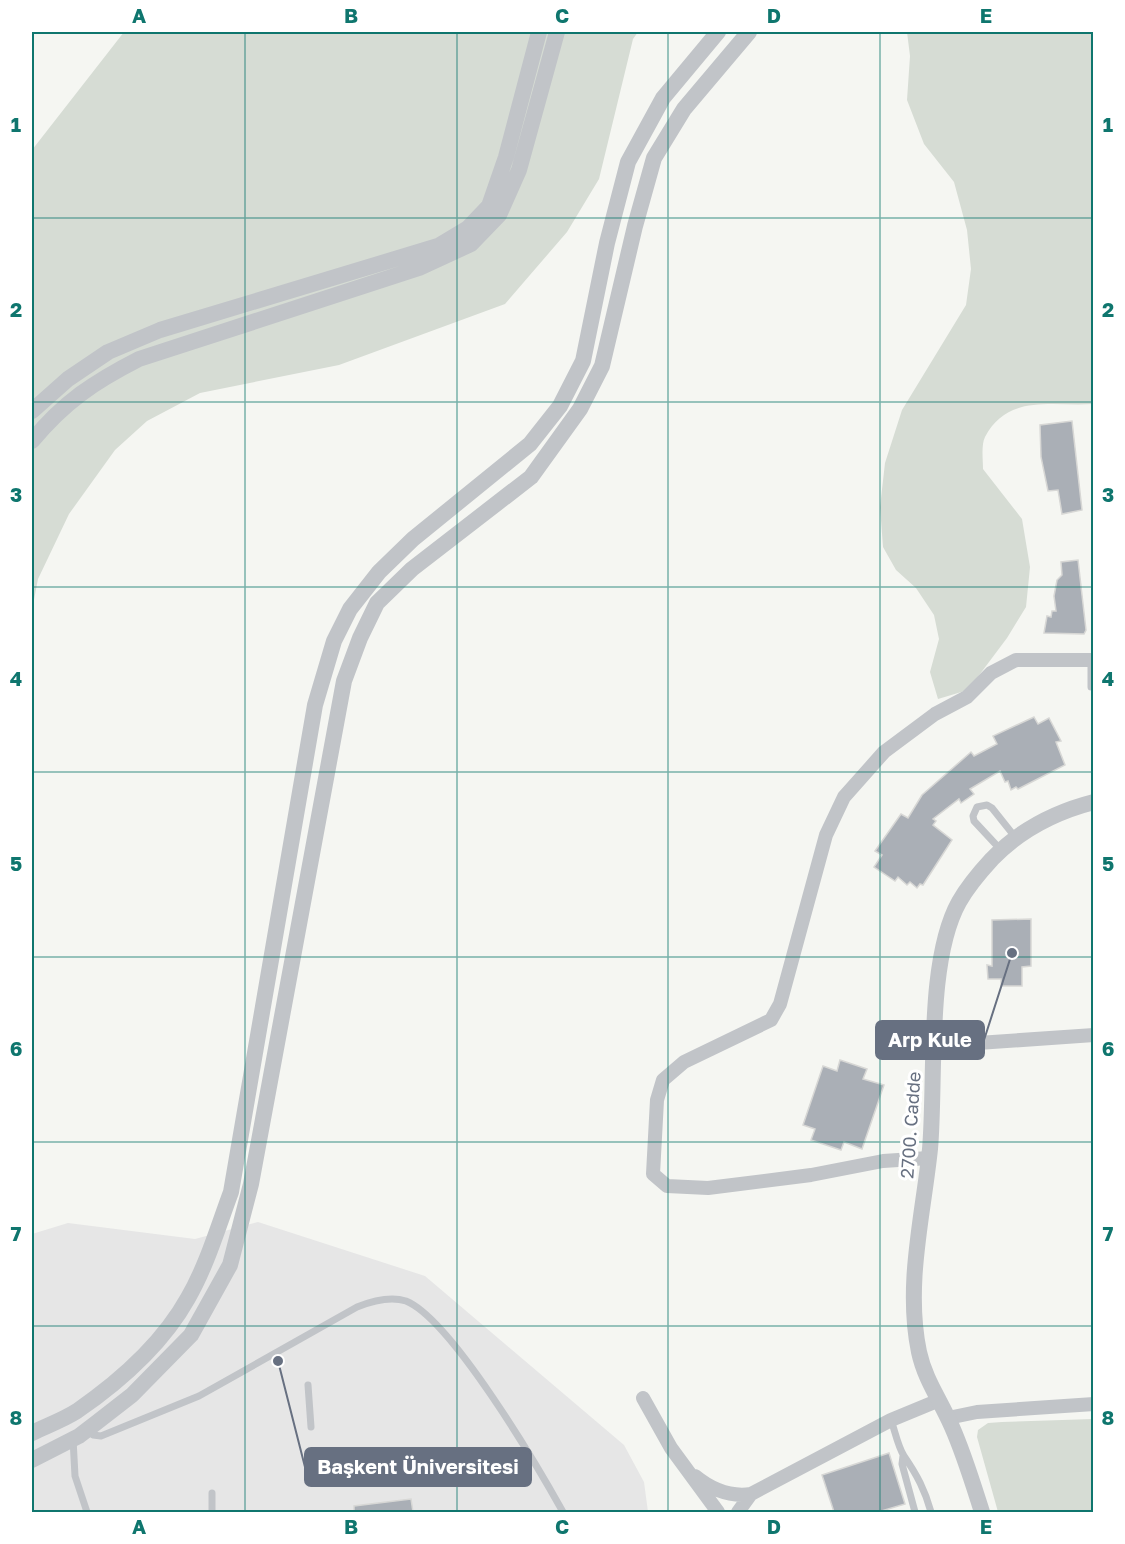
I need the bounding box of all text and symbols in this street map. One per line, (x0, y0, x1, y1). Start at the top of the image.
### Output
text: A (132, 3, 146, 27)
text: B (344, 3, 358, 27)
text: C (555, 3, 569, 27)
text: D (767, 3, 781, 27)
text: E (980, 3, 992, 27)
text: 1 (11, 112, 21, 136)
text: 1 (1103, 112, 1113, 136)
text: 2 (10, 297, 22, 321)
text: 2 (1102, 297, 1114, 321)
text: 3 (10, 482, 22, 506)
text: 3 (1102, 482, 1114, 506)
text: 4 (10, 666, 22, 690)
text: 4 (1102, 666, 1114, 690)
text: 5 (10, 851, 22, 875)
text: 5 (1102, 851, 1114, 875)
callout: Arp Kule (876, 1021, 984, 1059)
text: Arp Kule (888, 1027, 972, 1051)
text: 6 (10, 1036, 22, 1060)
text: 6 (1102, 1036, 1114, 1060)
street label: 2700. Cadde (895, 1071, 925, 1179)
text: 7 (11, 1221, 22, 1245)
text: 7 (1103, 1221, 1114, 1245)
text: 8 (10, 1405, 22, 1429)
text: 8 (1102, 1405, 1114, 1429)
callout: Başkent Üniversitesi (305, 1448, 531, 1486)
text: Başkent Üniversitesi (317, 1454, 519, 1478)
text: A (132, 1514, 146, 1538)
text: B (344, 1514, 358, 1538)
text: C (555, 1514, 569, 1538)
text: D (767, 1514, 781, 1538)
text: E (980, 1514, 992, 1538)

